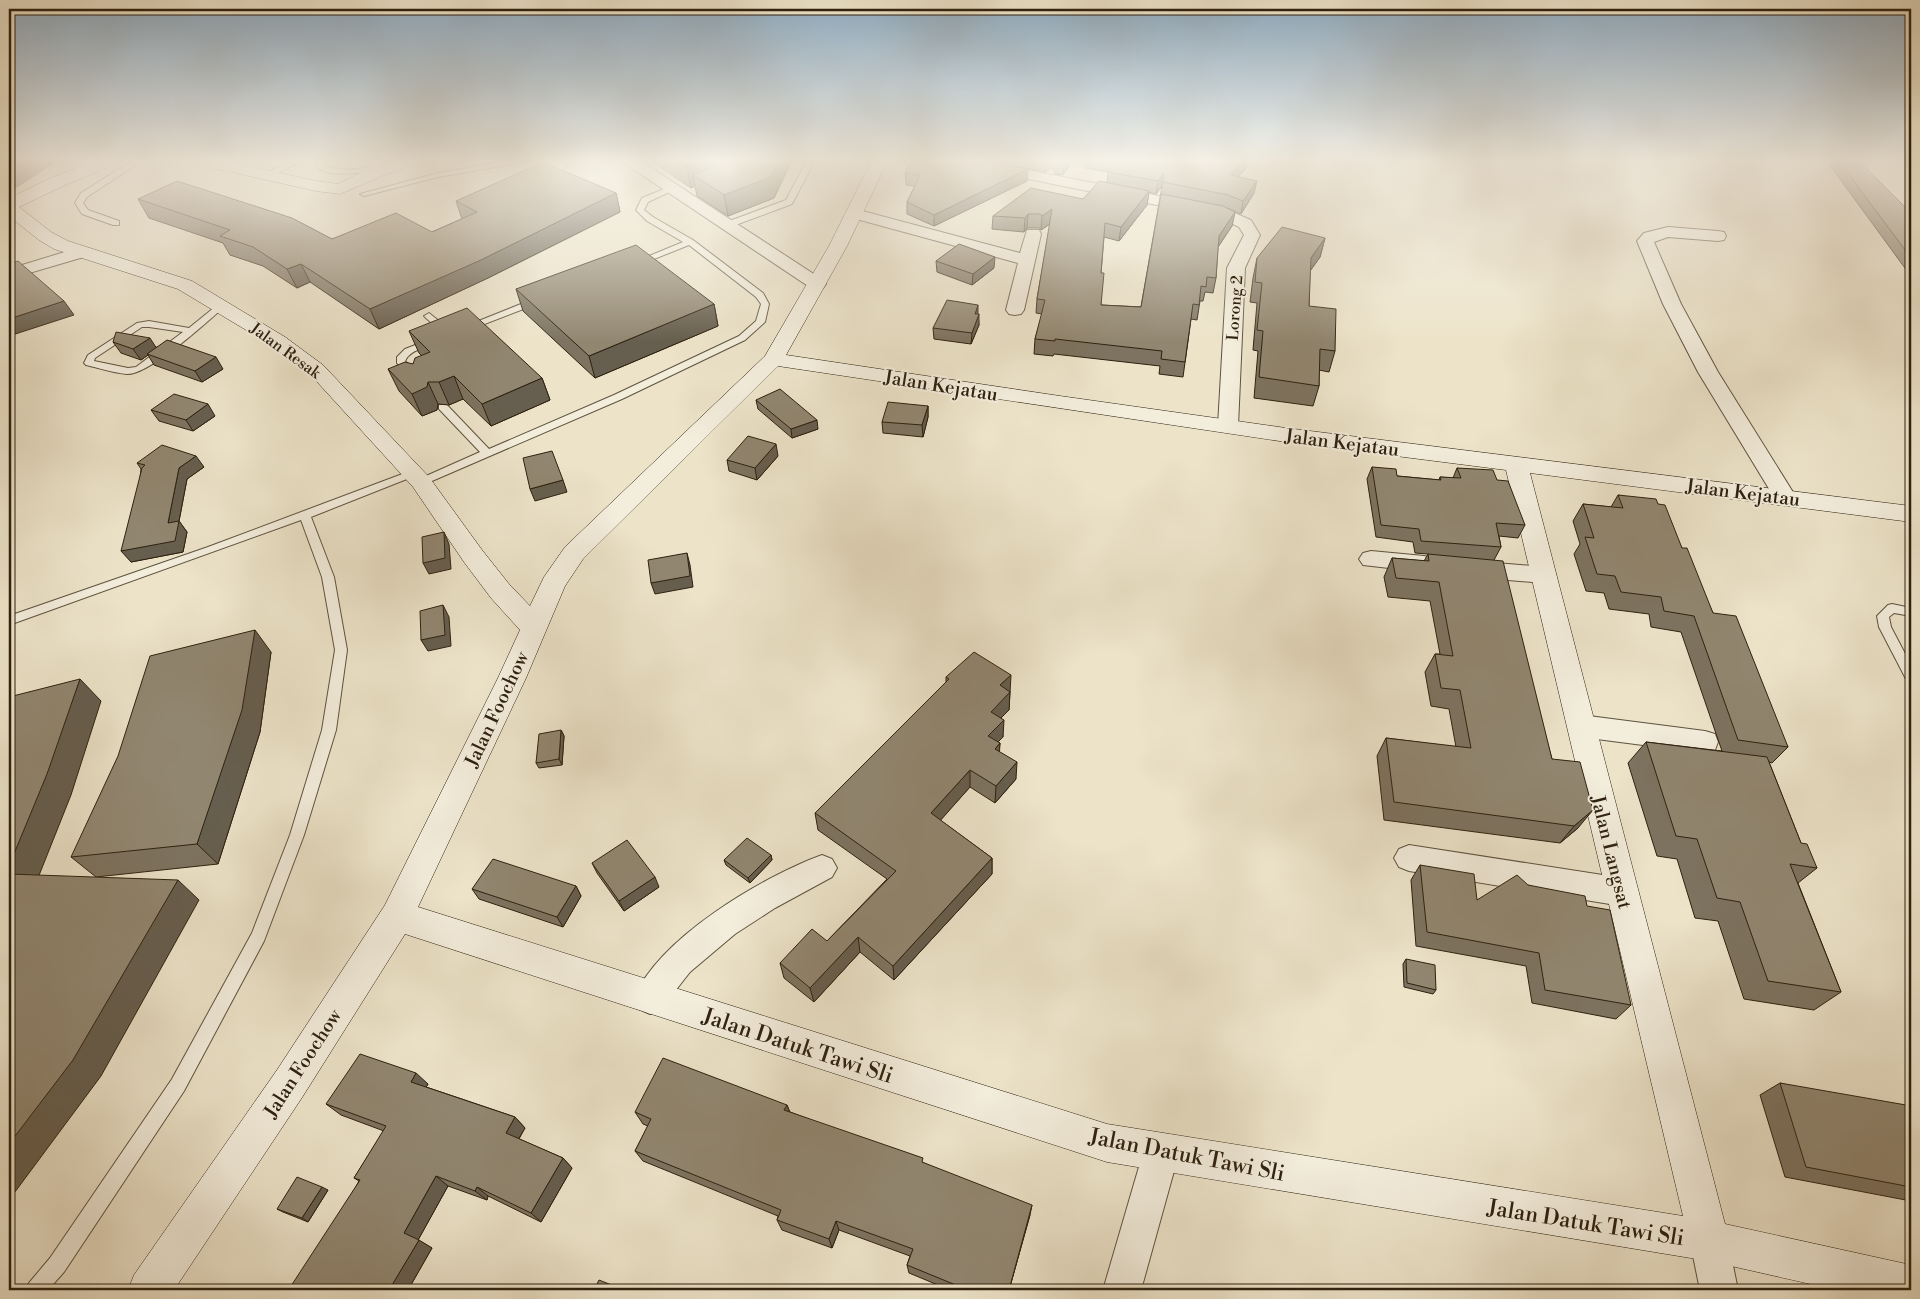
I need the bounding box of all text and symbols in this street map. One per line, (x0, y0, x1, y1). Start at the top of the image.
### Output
street label: Lorong 2 (1223, 275, 1247, 341)
street label: Jalan Resak (245, 318, 326, 384)
street label: Jalan Kejatau (881, 365, 1000, 407)
street label: Jalan Kejatau (1282, 424, 1401, 462)
street label: Jalan Kejatau (1683, 474, 1802, 512)
street label: Jalan Foochow (459, 647, 535, 772)
street label: Jalan Langsat (1585, 792, 1637, 912)
street label: Jalan Datuk Tawi Sli (698, 1003, 896, 1090)
street label: Jalan Foochow (258, 1004, 347, 1123)
street label: Jalan Datuk Tawi Sli (1086, 1123, 1287, 1188)
street label: Jalan Datuk Tawi Sli (1484, 1194, 1686, 1252)

